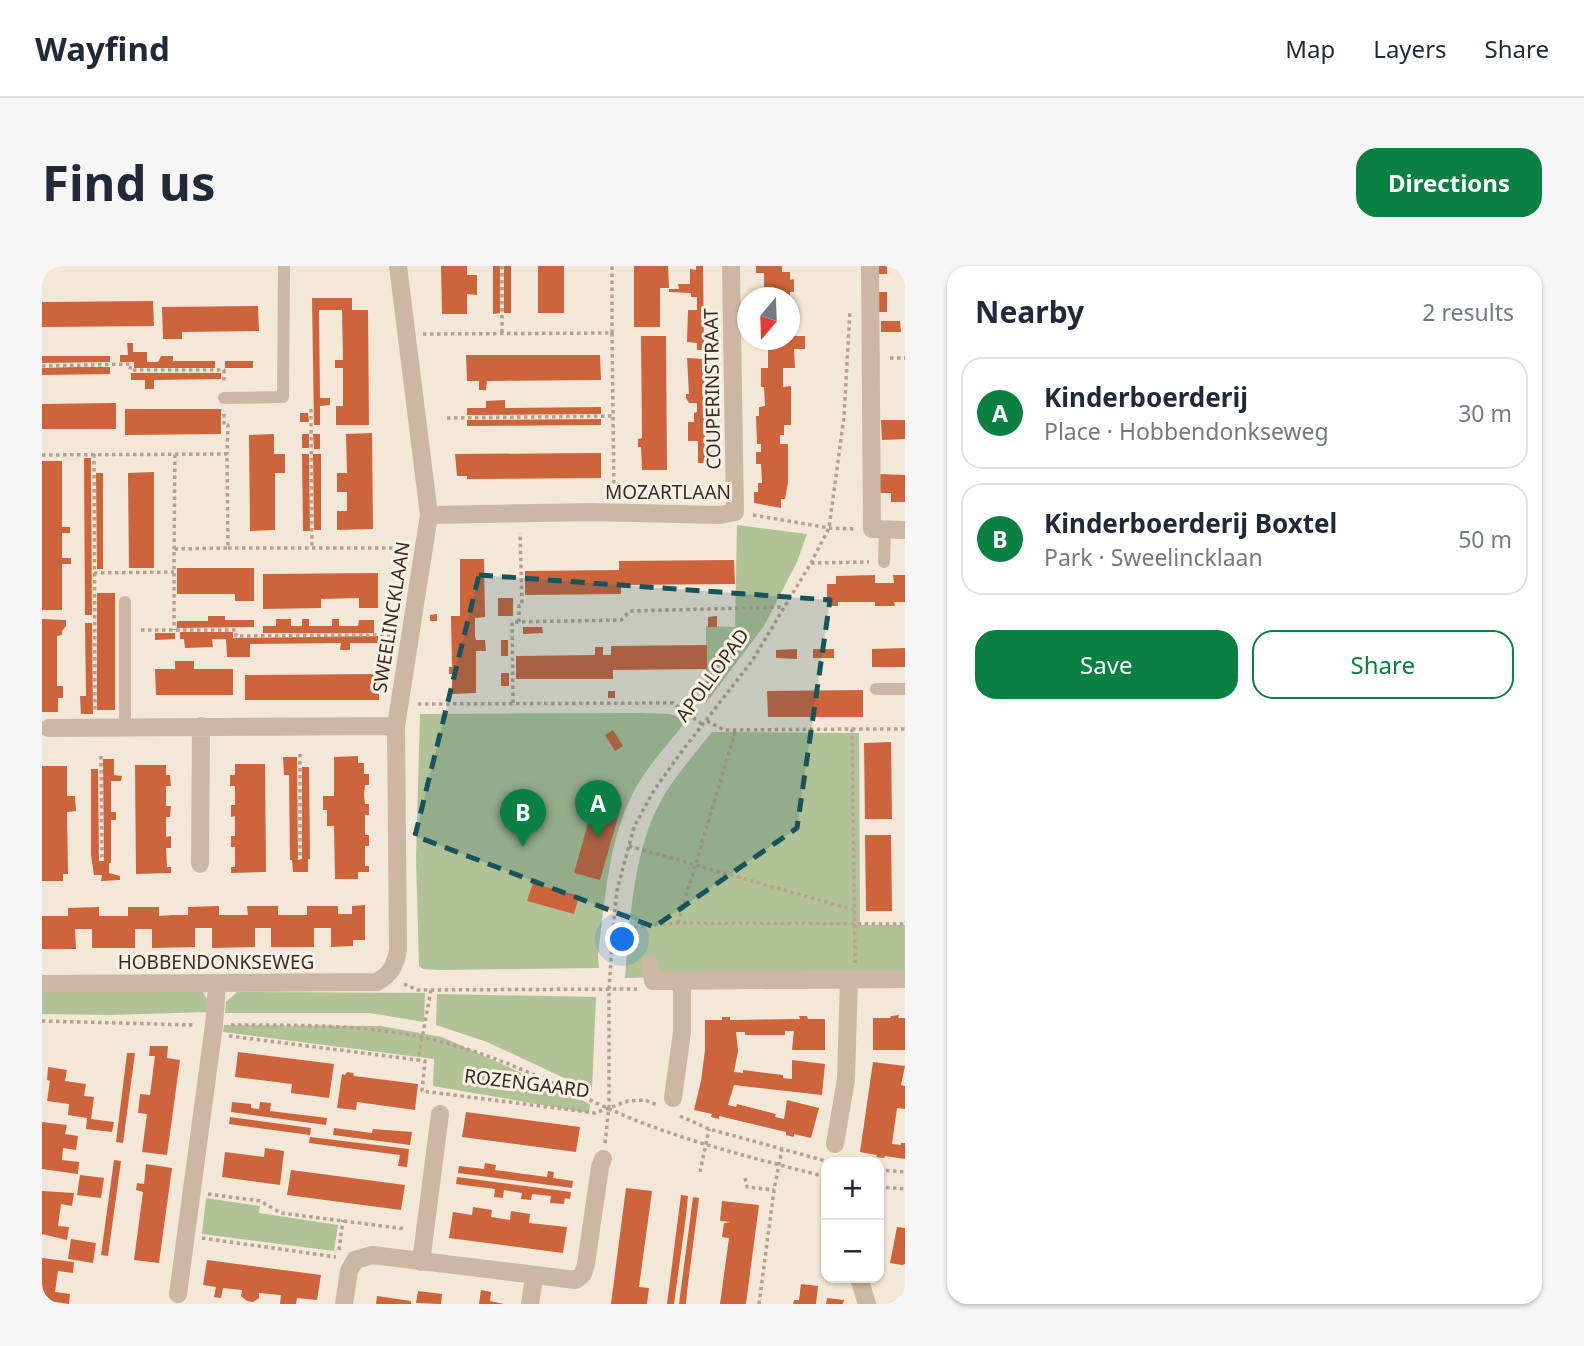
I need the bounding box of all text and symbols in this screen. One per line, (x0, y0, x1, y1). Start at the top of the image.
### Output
text: Wayfind (35, 26, 170, 71)
text: Map (1285, 32, 1335, 65)
text: Layers (1373, 32, 1447, 65)
text: Share (1485, 32, 1549, 65)
button: Directions (1356, 148, 1542, 217)
text: Find us (42, 149, 216, 215)
north arrow (737, 287, 800, 350)
text: Nearby (975, 291, 1084, 332)
text: 2 results (1422, 296, 1514, 328)
street label: COUPERINSTRAAT (698, 308, 726, 470)
text: Kinderboerderij (1044, 379, 1248, 415)
text: A (992, 397, 1008, 429)
text: 30 m (1458, 397, 1512, 429)
text: Place · Hobbendonkseweg (1044, 415, 1329, 447)
street label: MOZARTLAAN (605, 479, 731, 505)
text: Kinderboerderij Boxtel (1044, 505, 1337, 541)
text: B (992, 523, 1008, 555)
text: 50 m (1458, 523, 1512, 555)
street label: SWEELINCKLAAN (366, 540, 416, 694)
text: Park · Sweelincklaan (1044, 541, 1263, 573)
street label: APOLLOPAD (669, 623, 755, 727)
button: Save (975, 630, 1238, 699)
button: Share (1252, 630, 1514, 699)
pin: A (575, 780, 621, 838)
pin: B (500, 789, 546, 847)
your location (605, 922, 639, 956)
street label: HOBBENDONKSEWEG (118, 949, 314, 975)
street label: ROZENGAARD (463, 1062, 591, 1104)
map controls (821, 1157, 884, 1283)
button: + (821, 1157, 884, 1220)
button: − (821, 1220, 884, 1283)

